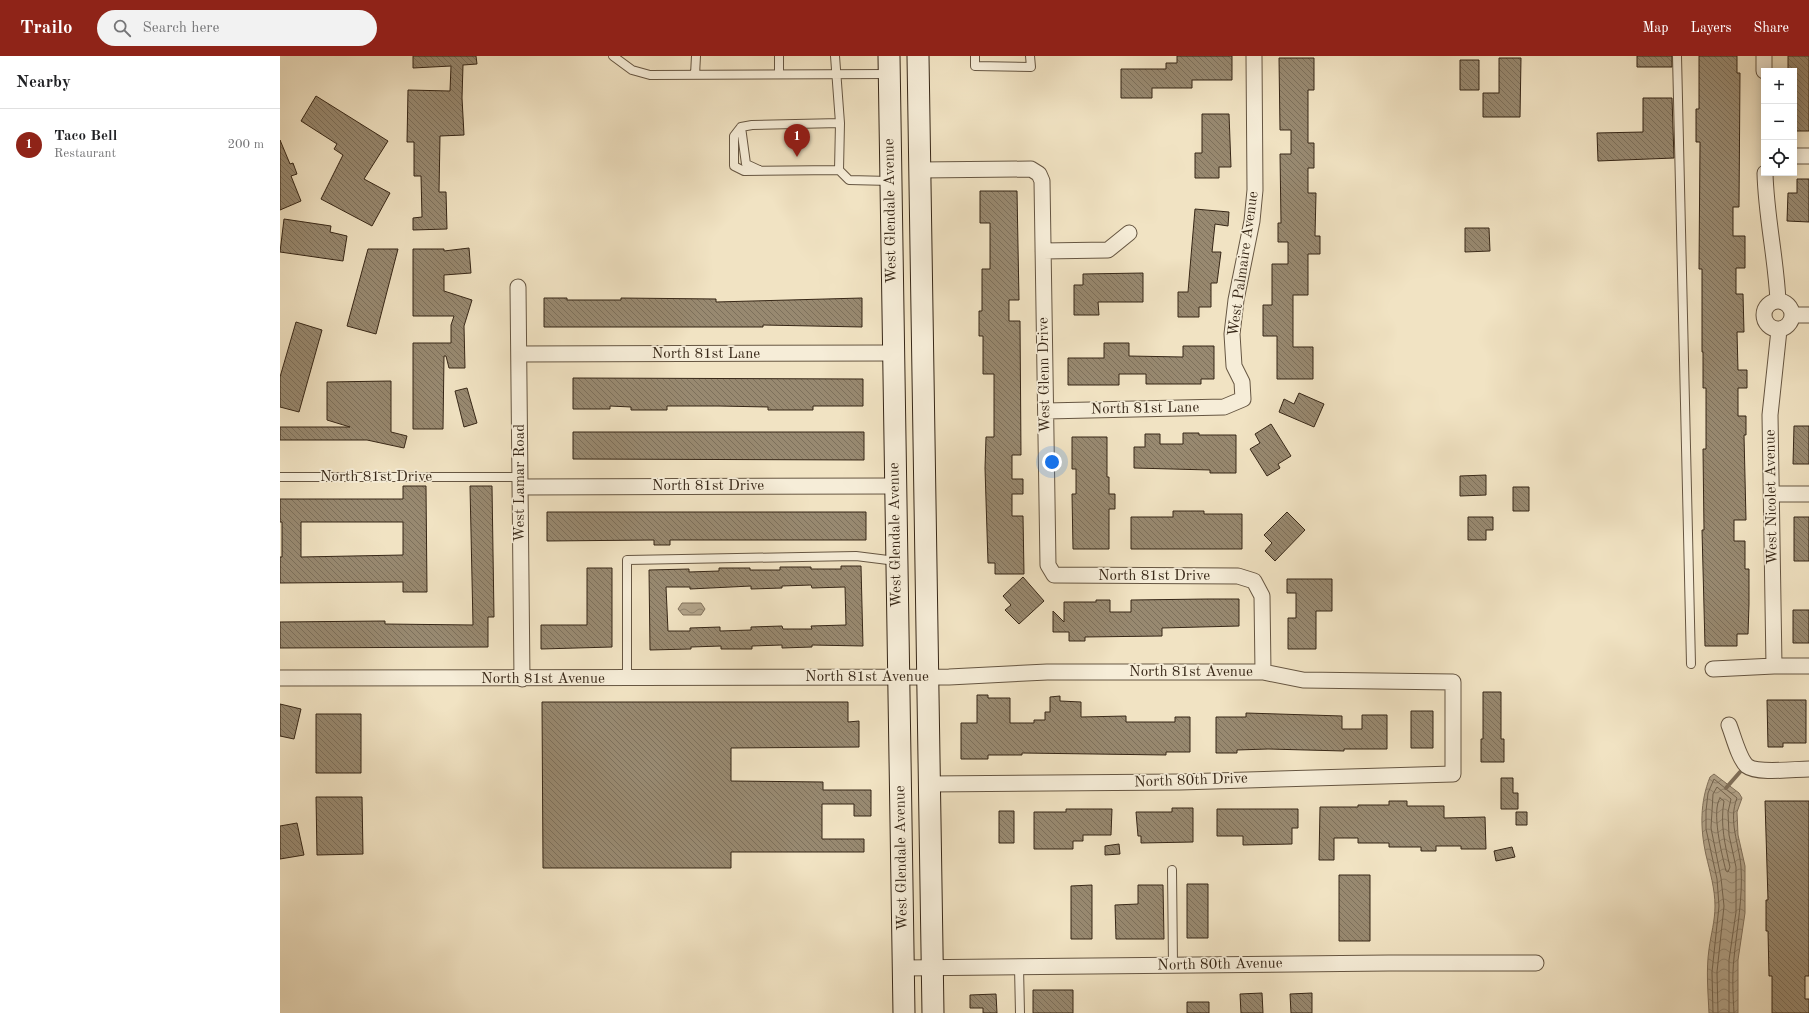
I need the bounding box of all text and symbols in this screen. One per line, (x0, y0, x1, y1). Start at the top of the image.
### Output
search box (97, 10, 377, 46)
icon: search (111, 17, 133, 39)
text: Trailo (20, 19, 73, 38)
text: Search here (143, 21, 219, 36)
text: Map (1643, 21, 1669, 35)
text: Layers (1691, 21, 1732, 35)
text: Share (1754, 21, 1789, 35)
map controls (1761, 68, 1797, 176)
button: + (1761, 68, 1797, 104)
text: Nearby (16, 74, 71, 91)
button: − (1761, 104, 1797, 140)
pin: 1 (784, 124, 810, 157)
text: Taco Bell (54, 129, 117, 144)
text: 1 (25, 138, 33, 151)
text: 200 m (227, 138, 264, 151)
street label: West Glendale Avenue (882, 138, 900, 284)
button: locate (1761, 140, 1797, 176)
text: Restaurant (54, 147, 116, 160)
street label: West Palmaire Avenue (1226, 190, 1262, 338)
street label: West Glenn Drive (1036, 317, 1054, 433)
street label: North 81st Lane (652, 347, 760, 362)
street label: North 81st Lane (1091, 401, 1200, 417)
street label: West Lamar Road (513, 424, 528, 542)
street label: West Nicolet Avenue (1763, 429, 1781, 565)
your location (1042, 452, 1062, 472)
street label: West Glendale Avenue (887, 462, 905, 608)
street label: North 81st Drive (320, 470, 432, 485)
street label: North 81st Drive (652, 479, 764, 494)
street label: North 81st Drive (1098, 569, 1210, 584)
street label: North 81st Avenue (1129, 665, 1253, 680)
street label: North 81st Avenue (805, 670, 929, 685)
street label: North 81st Avenue (481, 672, 605, 687)
street label: North 80th Drive (1134, 772, 1248, 790)
street label: West Glendale Avenue (893, 785, 911, 931)
street label: North 80th Avenue (1157, 956, 1283, 974)

